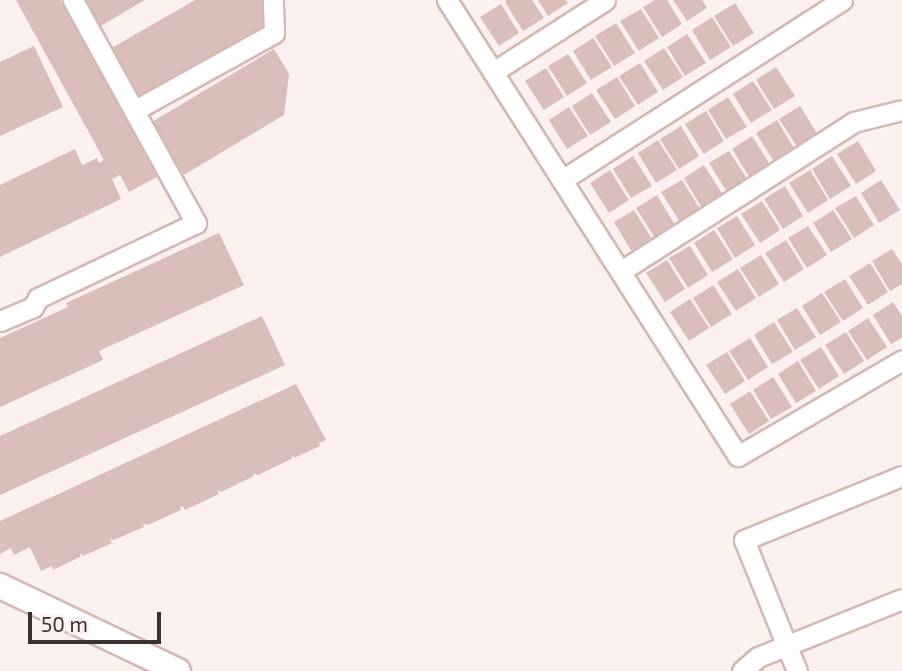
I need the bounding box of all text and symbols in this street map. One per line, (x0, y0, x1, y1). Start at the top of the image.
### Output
scale bar (32, 598, 164, 642)
text: 50 m (41, 611, 88, 636)

